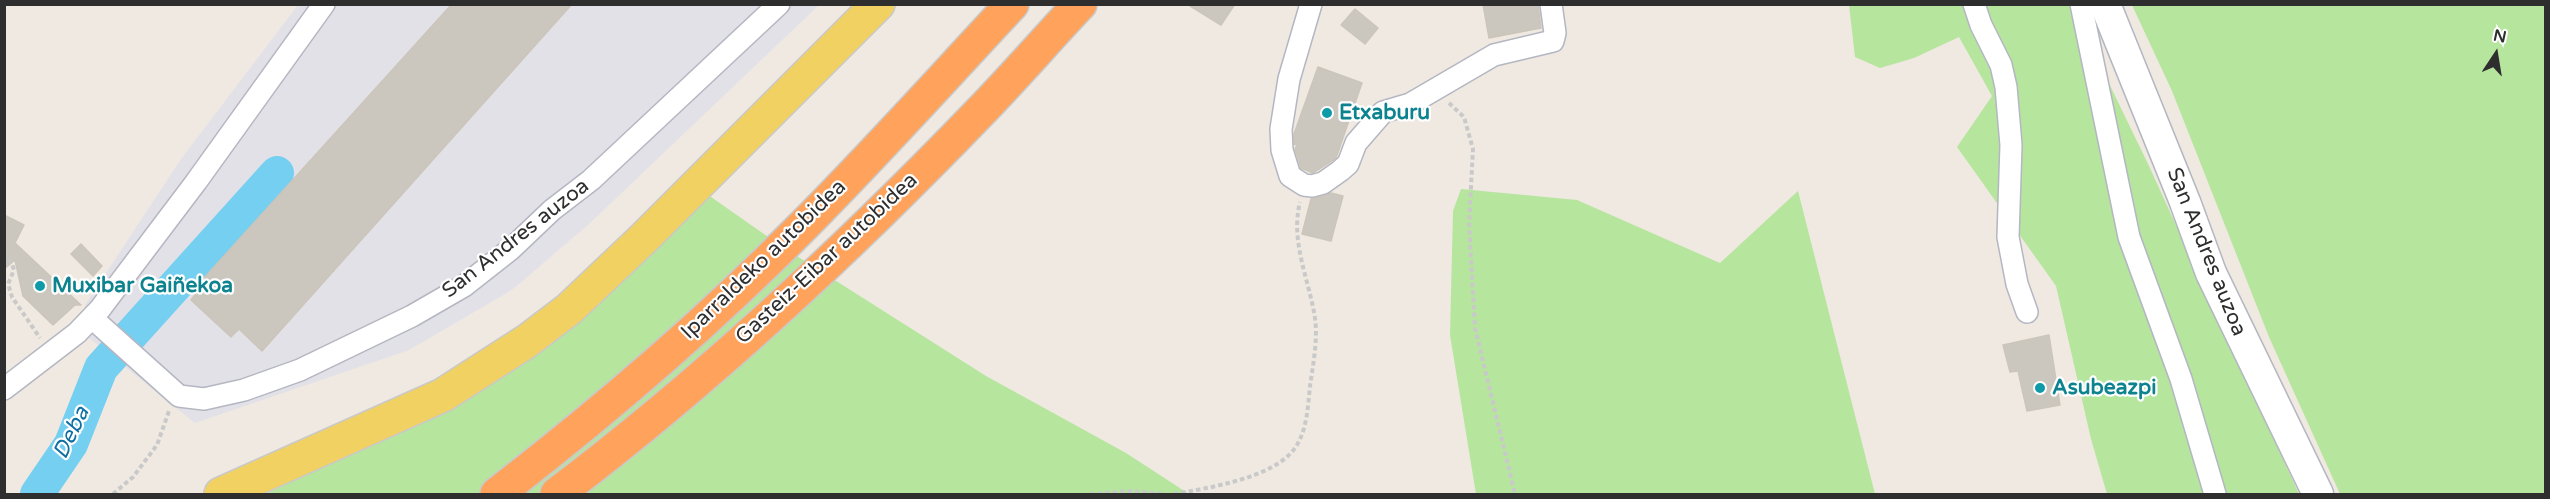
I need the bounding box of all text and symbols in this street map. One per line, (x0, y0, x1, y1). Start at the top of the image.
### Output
north arrow (2466, 24, 2526, 84)
text: N (2491, 25, 2508, 48)
place label: Etxaburu (1339, 100, 1430, 126)
marker: Etxaburu (1320, 106, 1334, 120)
street label: San Andres auzoa (2161, 164, 2251, 340)
street label: Gasteiz-Eibar autobidea (731, 168, 923, 350)
street label: San Andres auzoa (438, 174, 594, 304)
street label: Iparraldeko autobidea (676, 175, 852, 345)
place label: Muxibar Gaiñekoa (52, 273, 233, 299)
marker: Muxibar Gaiñekoa (33, 279, 47, 293)
place label: Asubeazpi (2052, 375, 2156, 401)
marker: Asubeazpi (2033, 381, 2047, 395)
water label: Deba (48, 403, 96, 463)

